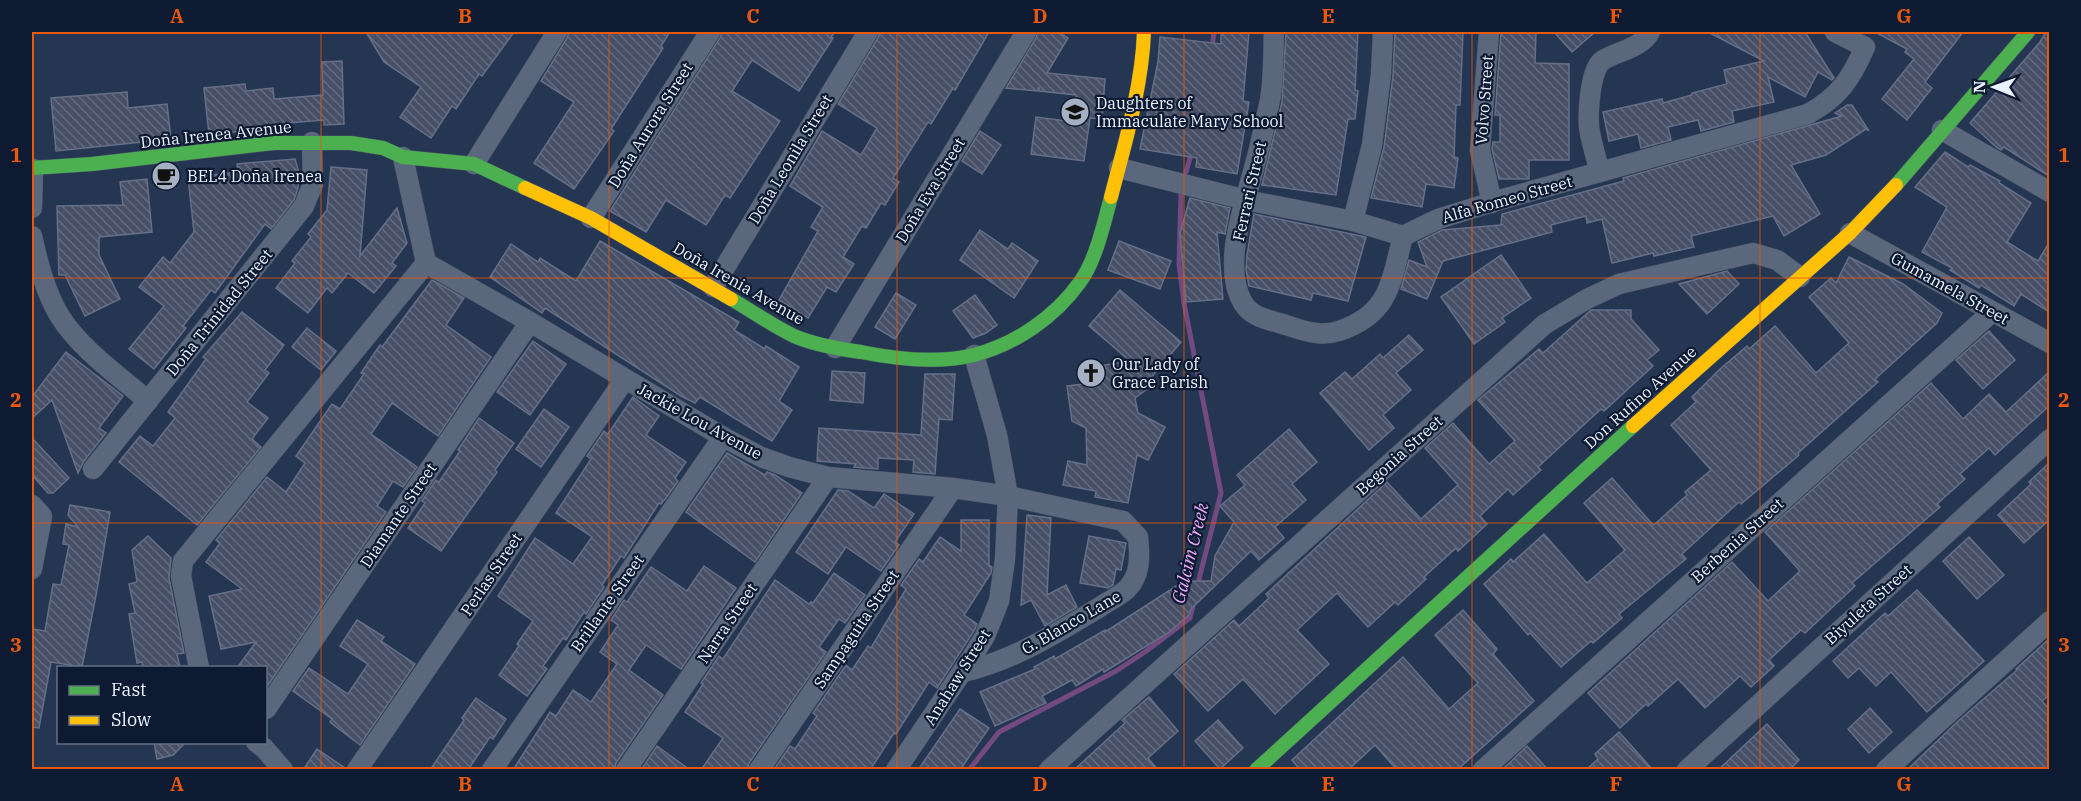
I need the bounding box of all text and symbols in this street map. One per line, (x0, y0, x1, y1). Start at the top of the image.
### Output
text: A (170, 2, 184, 29)
text: B (458, 2, 472, 29)
text: C (746, 2, 760, 29)
text: D (1032, 2, 1048, 29)
text: E (1321, 2, 1335, 29)
text: F (1610, 2, 1622, 29)
text: G (1896, 2, 1912, 29)
street label: Volvo Street (1471, 54, 1497, 145)
north arrow (1964, 57, 2024, 117)
street label: Doña Aurora Street (603, 58, 697, 191)
text: N (1969, 80, 1989, 93)
street label: Doña Leonila Street (743, 90, 837, 227)
place label: Daughters of Immaculate Mary School (1096, 93, 1284, 131)
school or university icon: Daughters of Immaculate Mary School (1059, 96, 1091, 128)
street label: Doña Irenea Avenue (139, 116, 293, 152)
street label: Doña Eva Street (891, 134, 969, 246)
street label: Ferrari Street (1228, 139, 1270, 243)
text: 1 (10, 141, 22, 168)
text: 1 (2058, 141, 2070, 168)
cafe icon: BEL4 Doña Irenea (150, 160, 182, 192)
place label: BEL4 Doña Irenea (187, 166, 323, 186)
street label: Alfa Romeo Street (1440, 171, 1575, 227)
street label: Doña Irenia Avenue (670, 237, 808, 329)
street label: Doña Trinidad Street (162, 244, 277, 379)
street label: Gumamela Street (1888, 247, 2013, 329)
street label: Don Rufino Avenue (1580, 341, 1700, 453)
place label: Our Lady of Grace Parish (1112, 354, 1208, 392)
church icon: Our Lady of Grace Parish (1075, 357, 1107, 389)
street label: Jackie Lou Avenue (634, 378, 766, 464)
text: 2 (10, 386, 22, 413)
text: 2 (2058, 386, 2070, 413)
street label: Begonia Street (1352, 411, 1447, 499)
street label: Diamante Street (356, 458, 441, 571)
street label: Berbenia Street (1687, 493, 1788, 587)
water label: Galcim Creek (1166, 500, 1214, 606)
street label: Perlas Street (456, 529, 526, 619)
street label: Brillante Street (566, 550, 648, 656)
street label: Biyuleta Street (1820, 559, 1916, 648)
street label: Sampaguita Street (809, 566, 903, 692)
street label: Narra Street (693, 579, 761, 667)
street label: G. Blanco Lane (1018, 586, 1124, 658)
street label: Anahaw Street (919, 625, 995, 729)
text: 3 (10, 631, 22, 658)
text: 3 (2058, 631, 2070, 658)
legend (57, 666, 267, 744)
text: Fast (111, 678, 146, 701)
text: Slow (111, 708, 151, 731)
text: A (170, 770, 184, 797)
text: B (458, 770, 472, 797)
text: C (746, 770, 760, 797)
text: D (1032, 770, 1048, 797)
text: E (1321, 770, 1335, 797)
text: F (1610, 770, 1622, 797)
text: G (1896, 770, 1912, 797)

